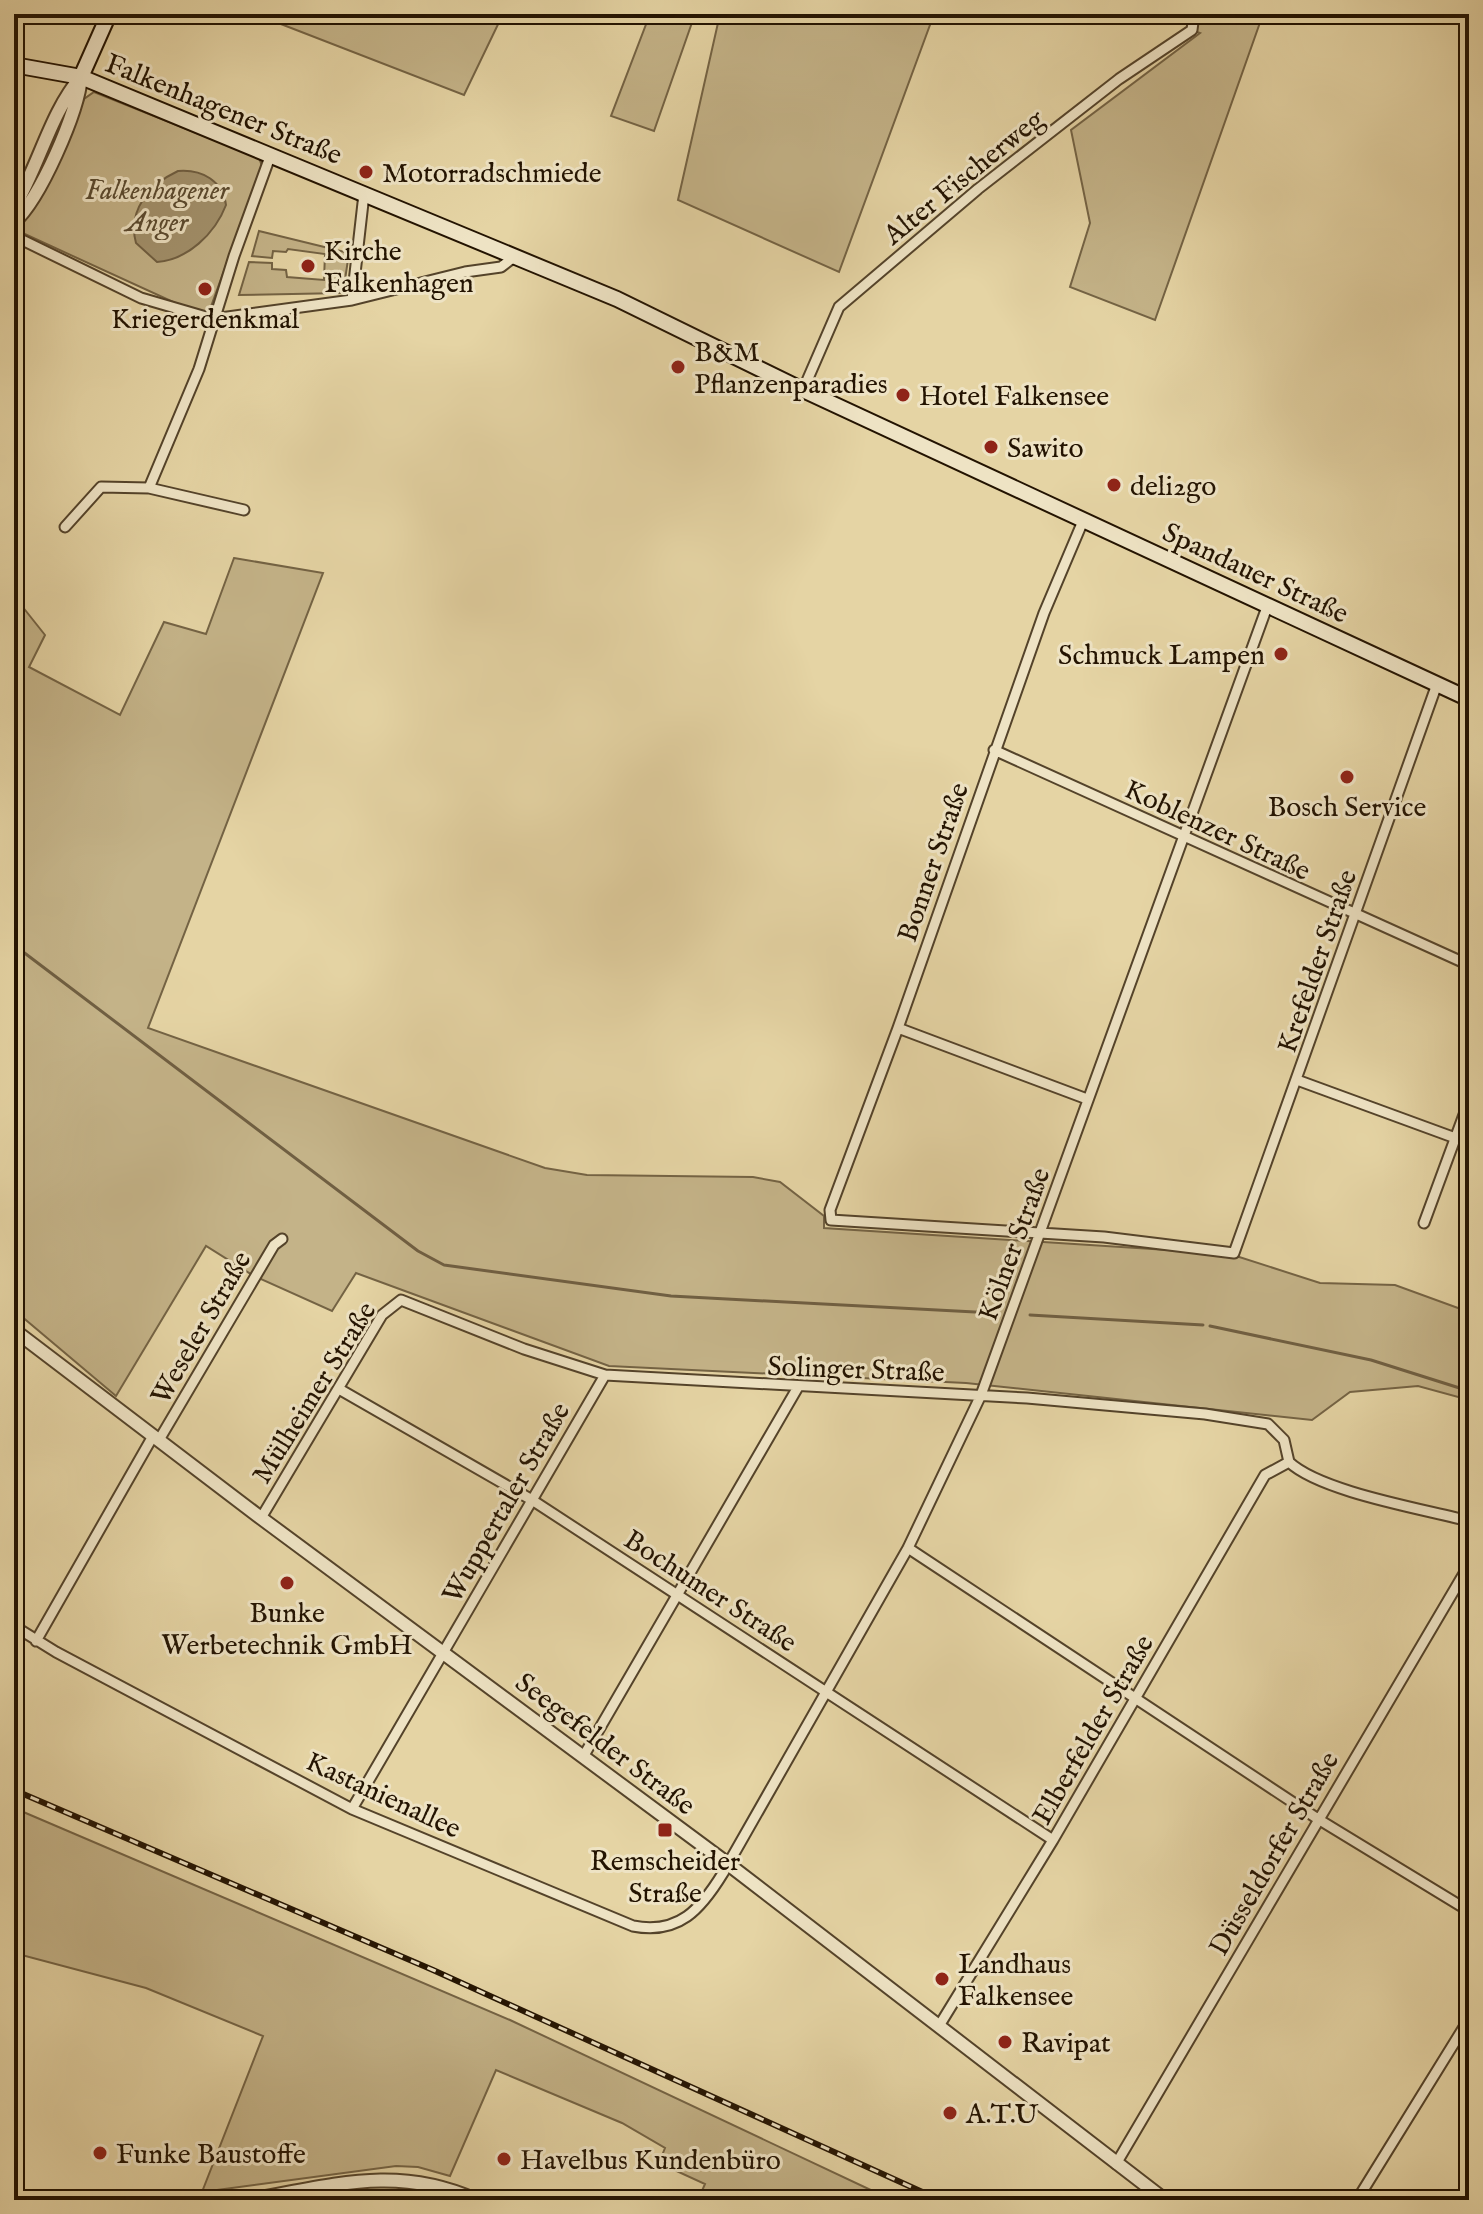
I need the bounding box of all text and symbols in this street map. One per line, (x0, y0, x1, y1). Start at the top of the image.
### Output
street label: Falkenhagener Straße (99, 47, 347, 174)
street label: Alter Fischerweg (876, 102, 1053, 254)
place label: Motorradschmiede (382, 157, 602, 192)
marker: Motorradschmiede (357, 163, 375, 181)
park label: Falkenhagener Anger (85, 174, 230, 241)
place label: Kirche Falkenhagen (324, 235, 474, 302)
marker: Kirche Falkenhagen (299, 257, 317, 275)
marker: Kriegerdenkmal (196, 280, 214, 298)
place label: Kriegerdenkmal (111, 303, 299, 338)
place label: B&M Pflanzenparadies (694, 336, 888, 403)
marker: B&M Pflanzenparadies (669, 358, 687, 376)
place label: Hotel Falkensee (919, 380, 1109, 415)
marker: Hotel Falkensee (894, 386, 912, 404)
place label: Sawito (1007, 432, 1084, 467)
marker: Sawito (982, 438, 1000, 456)
place label: deli2go (1130, 470, 1216, 505)
marker: deli2go (1105, 476, 1123, 494)
street label: Spandauer Straße (1156, 516, 1354, 633)
place label: Schmuck Lampen (1058, 639, 1265, 674)
marker: Schmuck Lampen (1272, 645, 1290, 663)
marker: Bosch Service (1338, 768, 1356, 786)
street label: Koblenzer Straße (1118, 773, 1316, 890)
street label: Bonner Straße (891, 778, 978, 947)
place label: Bosch Service (1268, 791, 1426, 826)
street label: Krefelder Straße (1271, 865, 1366, 1058)
street label: Kölner Straße (971, 1163, 1059, 1326)
street label: Weseler Straße (144, 1245, 260, 1411)
street label: Mülheimer Straße (245, 1296, 385, 1491)
street label: Solinger Straße (767, 1350, 945, 1391)
street label: Wuppertaler Straße (435, 1396, 579, 1610)
street label: Bochumer Straße (617, 1523, 803, 1661)
marker: Bunke Werbetechnik GmbH (278, 1574, 296, 1592)
place label: Bunke Werbetechnik GmbH (161, 1597, 413, 1664)
street label: Elberfelder Straße (1026, 1629, 1163, 1831)
street label: Seegefelder Straße (508, 1666, 702, 1824)
street label: Kastanienallee (300, 1745, 466, 1847)
street label: Düsseldorfer Straße (1202, 1746, 1348, 1963)
marker: Remscheider Straße (656, 1821, 674, 1839)
place label: Remscheider Straße (590, 1845, 740, 1912)
place label: Landhaus Falkensee (958, 1948, 1073, 2015)
marker: Landhaus Falkensee (933, 1970, 951, 1988)
place label: Ravipat (1021, 2027, 1111, 2062)
marker: Ravipat (996, 2033, 1014, 2051)
place label: A.T.U (965, 2098, 1039, 2133)
marker: A.T.U (941, 2104, 959, 2122)
place label: Funke Baustoffe (116, 2138, 306, 2173)
marker: Funke Baustoffe (91, 2144, 109, 2162)
place label: Havelbus Kundenbüro (520, 2144, 781, 2179)
marker: Havelbus Kundenbüro (495, 2150, 513, 2168)

